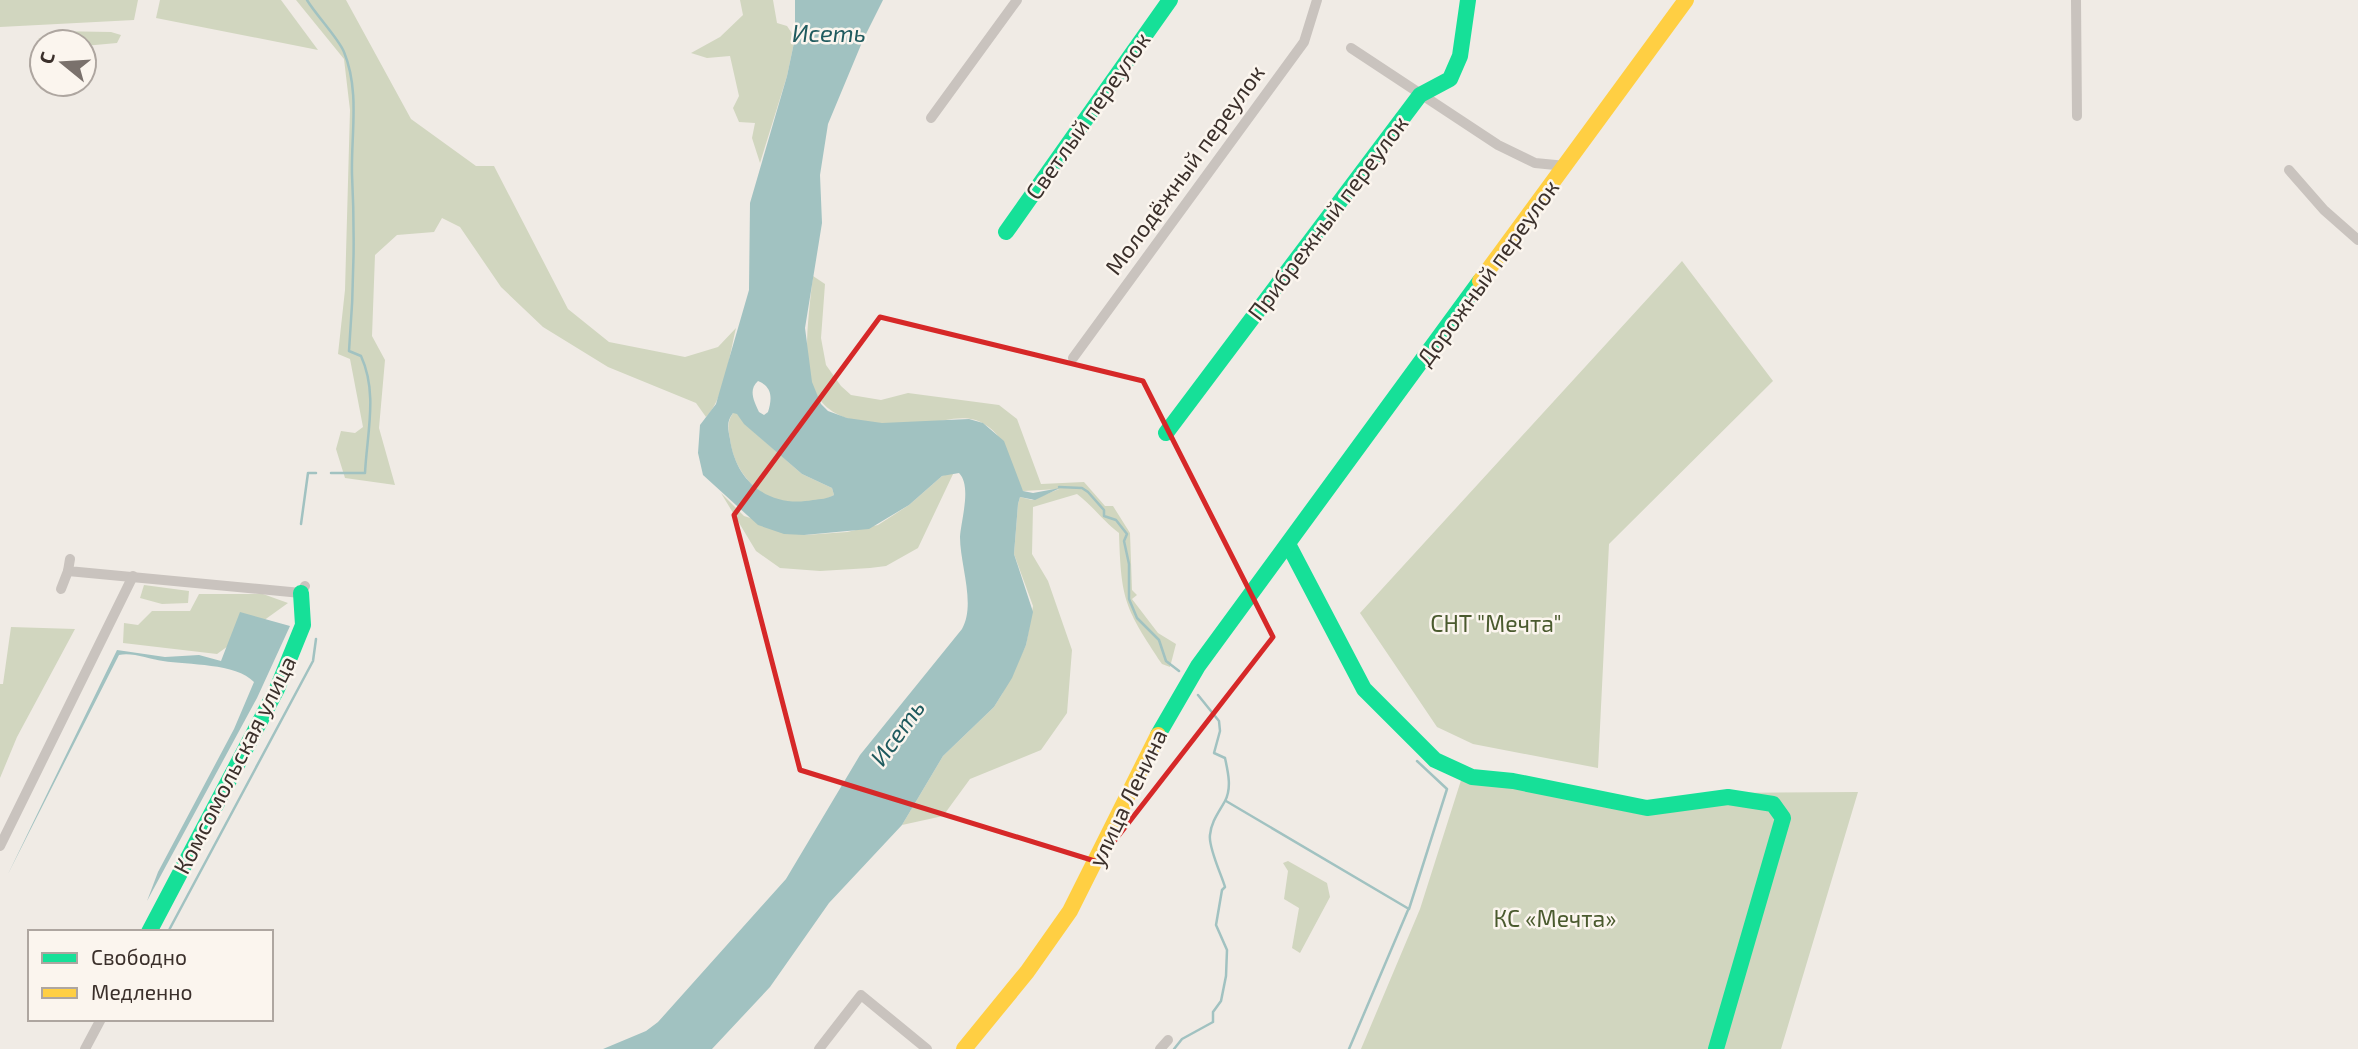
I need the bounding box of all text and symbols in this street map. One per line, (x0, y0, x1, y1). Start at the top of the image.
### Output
water label: Исеть (792, 18, 866, 47)
street label: Светлый переулок (1019, 26, 1156, 205)
north arrow (28, 28, 98, 98)
text: С (34, 49, 59, 66)
street label: Молодёжный переулок (1099, 59, 1271, 280)
street label: Прибрежный переулок (1241, 109, 1414, 326)
street label: Дорожный переулок (1410, 174, 1565, 372)
park label: СНТ "Мечта" (1430, 609, 1562, 637)
street label: Комсомольская улица (167, 651, 302, 879)
water label: Исеть (863, 694, 930, 771)
street label: улица Ленина (1082, 724, 1173, 871)
park label: КС «Мечта» (1494, 904, 1616, 932)
legend (28, 930, 273, 1021)
text: Свободно (91, 944, 187, 969)
text: Медленно (91, 979, 193, 1004)

